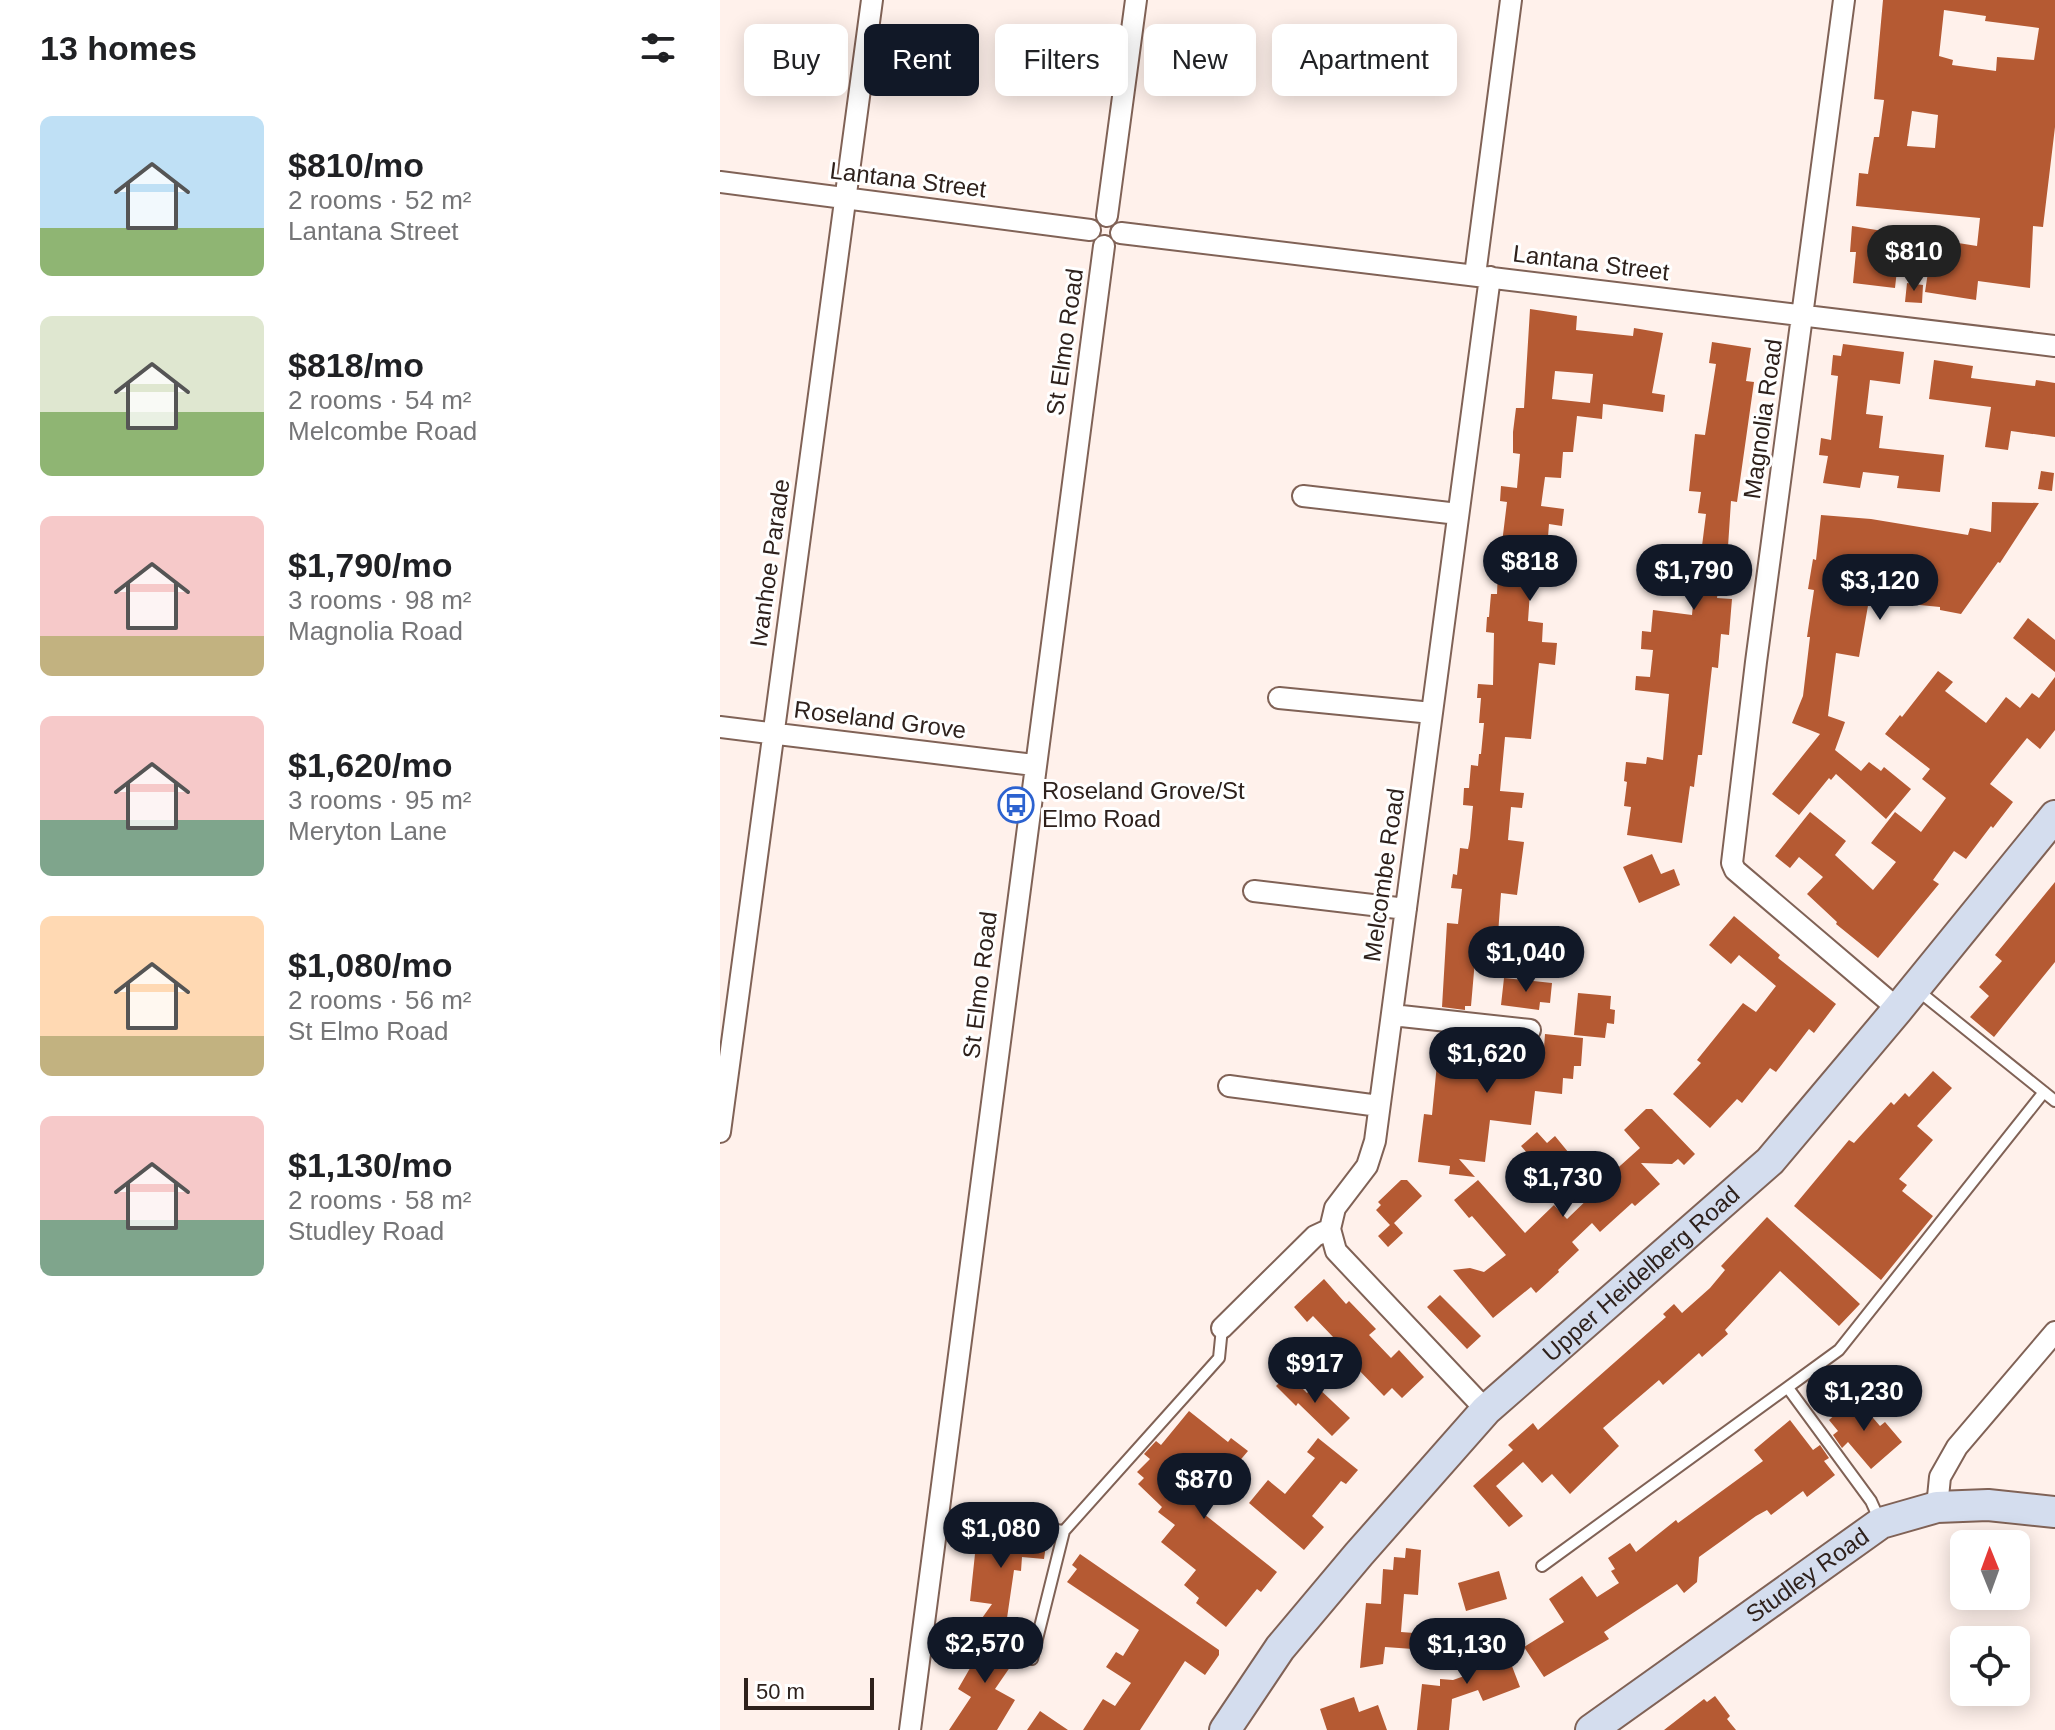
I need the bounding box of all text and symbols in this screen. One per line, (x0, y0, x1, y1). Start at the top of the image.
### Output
chip: Buy (744, 24, 848, 96)
chip: Rent (864, 24, 979, 96)
chip: Filters (995, 24, 1128, 96)
chip: New (1144, 24, 1256, 96)
chip: Apartment (1272, 24, 1457, 96)
icon: filters (636, 26, 680, 70)
text: 13 homes (40, 29, 197, 67)
text: $810/mo (288, 146, 424, 184)
icon: home (104, 148, 200, 244)
street label: Lantana Street (828, 157, 988, 203)
text: 2 rooms · 52 m² (288, 185, 472, 215)
text: Lantana Street (288, 216, 459, 246)
pin: $810 (1867, 225, 1961, 293)
text: $810 (1885, 236, 1943, 266)
street label: Lantana Street (1511, 240, 1671, 286)
street label: St Elmo Road (1041, 267, 1088, 417)
street label: Magnolia Road (1738, 337, 1787, 501)
text: $818/mo (288, 346, 424, 384)
icon: home (104, 348, 200, 444)
text: 2 rooms · 54 m² (288, 385, 472, 415)
text: Melcombe Road (288, 416, 477, 446)
street label: Ivanhoe Parade (744, 477, 795, 649)
pin: $818 (1483, 535, 1577, 603)
pin: $1,790 (1629, 544, 1759, 612)
text: $1,790/mo (288, 546, 452, 584)
text: $818 (1501, 546, 1559, 576)
icon: home (104, 548, 200, 644)
pin: $3,120 (1815, 554, 1945, 622)
text: $1,790 (1654, 555, 1734, 585)
text: $3,120 (1840, 565, 1920, 595)
text: 3 rooms · 98 m² (288, 585, 472, 615)
text: Magnolia Road (288, 616, 463, 646)
street label: Roseland Grove (792, 696, 968, 743)
text: $1,620/mo (288, 746, 452, 784)
icon: home (104, 748, 200, 844)
place label: Roseland Grove/St Elmo Road (1042, 777, 1245, 832)
text: 3 rooms · 95 m² (288, 785, 472, 815)
bus stop icon: Roseland Grove/St Elmo Road (997, 786, 1035, 824)
street label: Melcombe Road (1358, 787, 1409, 963)
text: Meryton Lane (288, 816, 447, 846)
street label: St Elmo Road (957, 910, 1002, 1060)
pin: $1,040 (1461, 926, 1591, 994)
text: $1,040 (1486, 937, 1566, 967)
text: $1,080/mo (288, 946, 452, 984)
icon: home (104, 948, 200, 1044)
text: 2 rooms · 56 m² (288, 985, 472, 1015)
text: St Elmo Road (288, 1016, 448, 1046)
pin: $1,620 (1422, 1027, 1552, 1095)
text: $1,620 (1447, 1038, 1527, 1068)
text: $1,130/mo (288, 1146, 452, 1184)
icon: home (104, 1148, 200, 1244)
pin: $1,730 (1498, 1151, 1628, 1219)
text: $1,730 (1523, 1162, 1603, 1192)
street label: Upper Heidelberg Road (1537, 1180, 1745, 1367)
text: 2 rooms · 58 m² (288, 1185, 472, 1215)
text: Studley Road (288, 1216, 444, 1246)
pin: $917 (1268, 1337, 1362, 1405)
text: $917 (1286, 1348, 1344, 1378)
pin: $1,230 (1799, 1365, 1929, 1433)
text: $1,230 (1824, 1376, 1904, 1406)
pin: $870 (1157, 1453, 1251, 1521)
text: $870 (1175, 1464, 1233, 1494)
pin: $1,080 (936, 1502, 1066, 1570)
text: $1,080 (961, 1513, 1041, 1543)
street label: Studley Road (1741, 1522, 1874, 1628)
north arrow (1950, 1530, 2030, 1610)
map controls (1950, 1530, 2030, 1706)
pin: $2,570 (920, 1617, 1050, 1685)
pin: $1,130 (1402, 1618, 1532, 1686)
button: locate (1950, 1626, 2030, 1706)
text: $2,570 (945, 1628, 1025, 1658)
text: $1,130 (1427, 1629, 1507, 1659)
scale bar (744, 1674, 874, 1710)
text: 50 m (756, 1679, 805, 1704)

